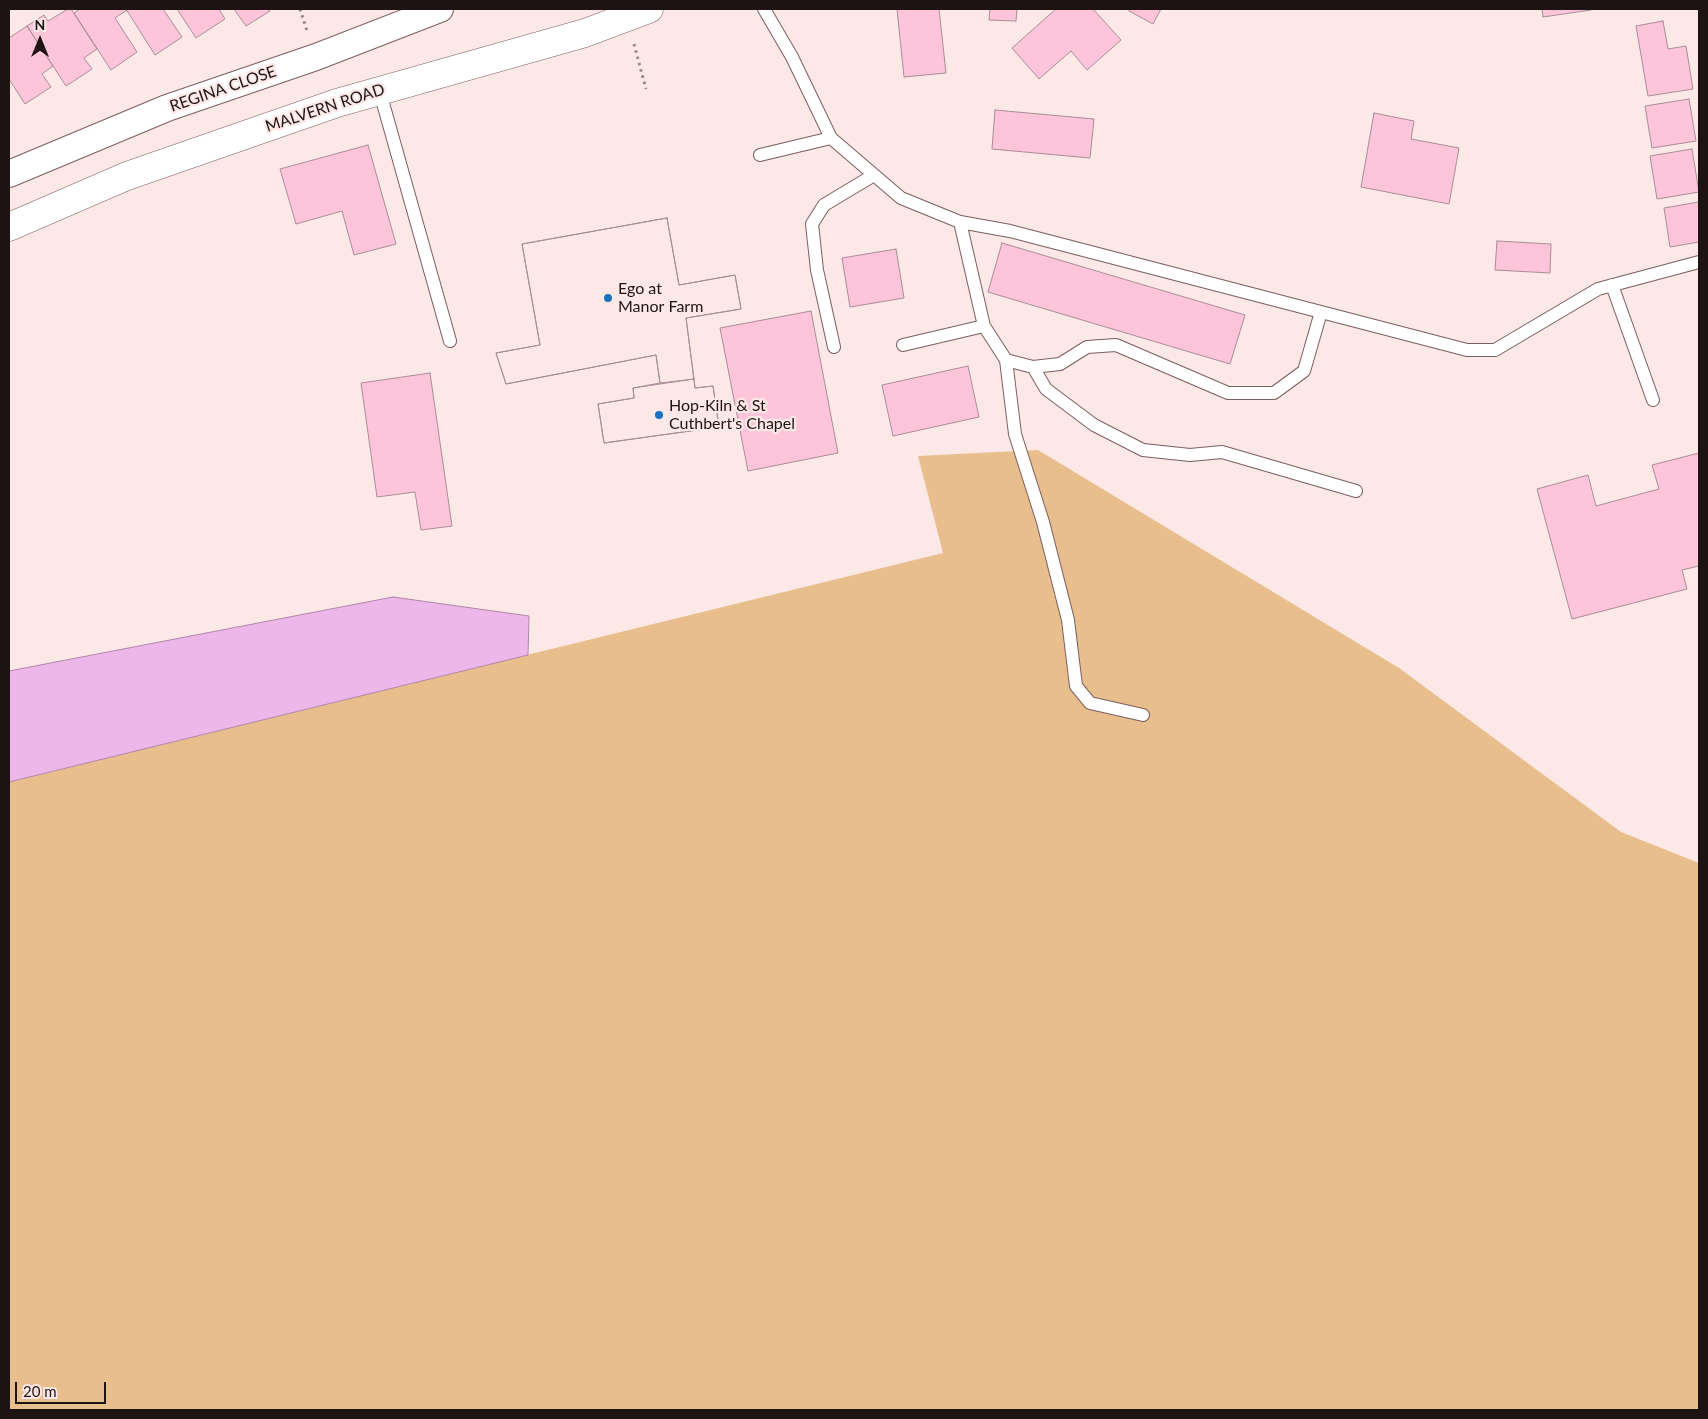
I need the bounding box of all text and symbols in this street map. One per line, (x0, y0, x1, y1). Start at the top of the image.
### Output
north arrow (15, 15, 65, 65)
text: N (35, 16, 45, 33)
street label: REGINA CLOSE (167, 62, 279, 116)
street label: MALVERN ROAD (263, 80, 387, 136)
place label: Ego at Manor Farm (618, 279, 703, 317)
marker: Ego at Manor Farm (602, 292, 614, 304)
place label: Hop-Kiln & St Cuthbert's Chapel (669, 396, 795, 434)
marker: Hop-Kiln & St Cuthbert's Chapel (653, 409, 665, 421)
scale bar (18, 1372, 109, 1404)
text: 20 m (23, 1382, 57, 1400)

